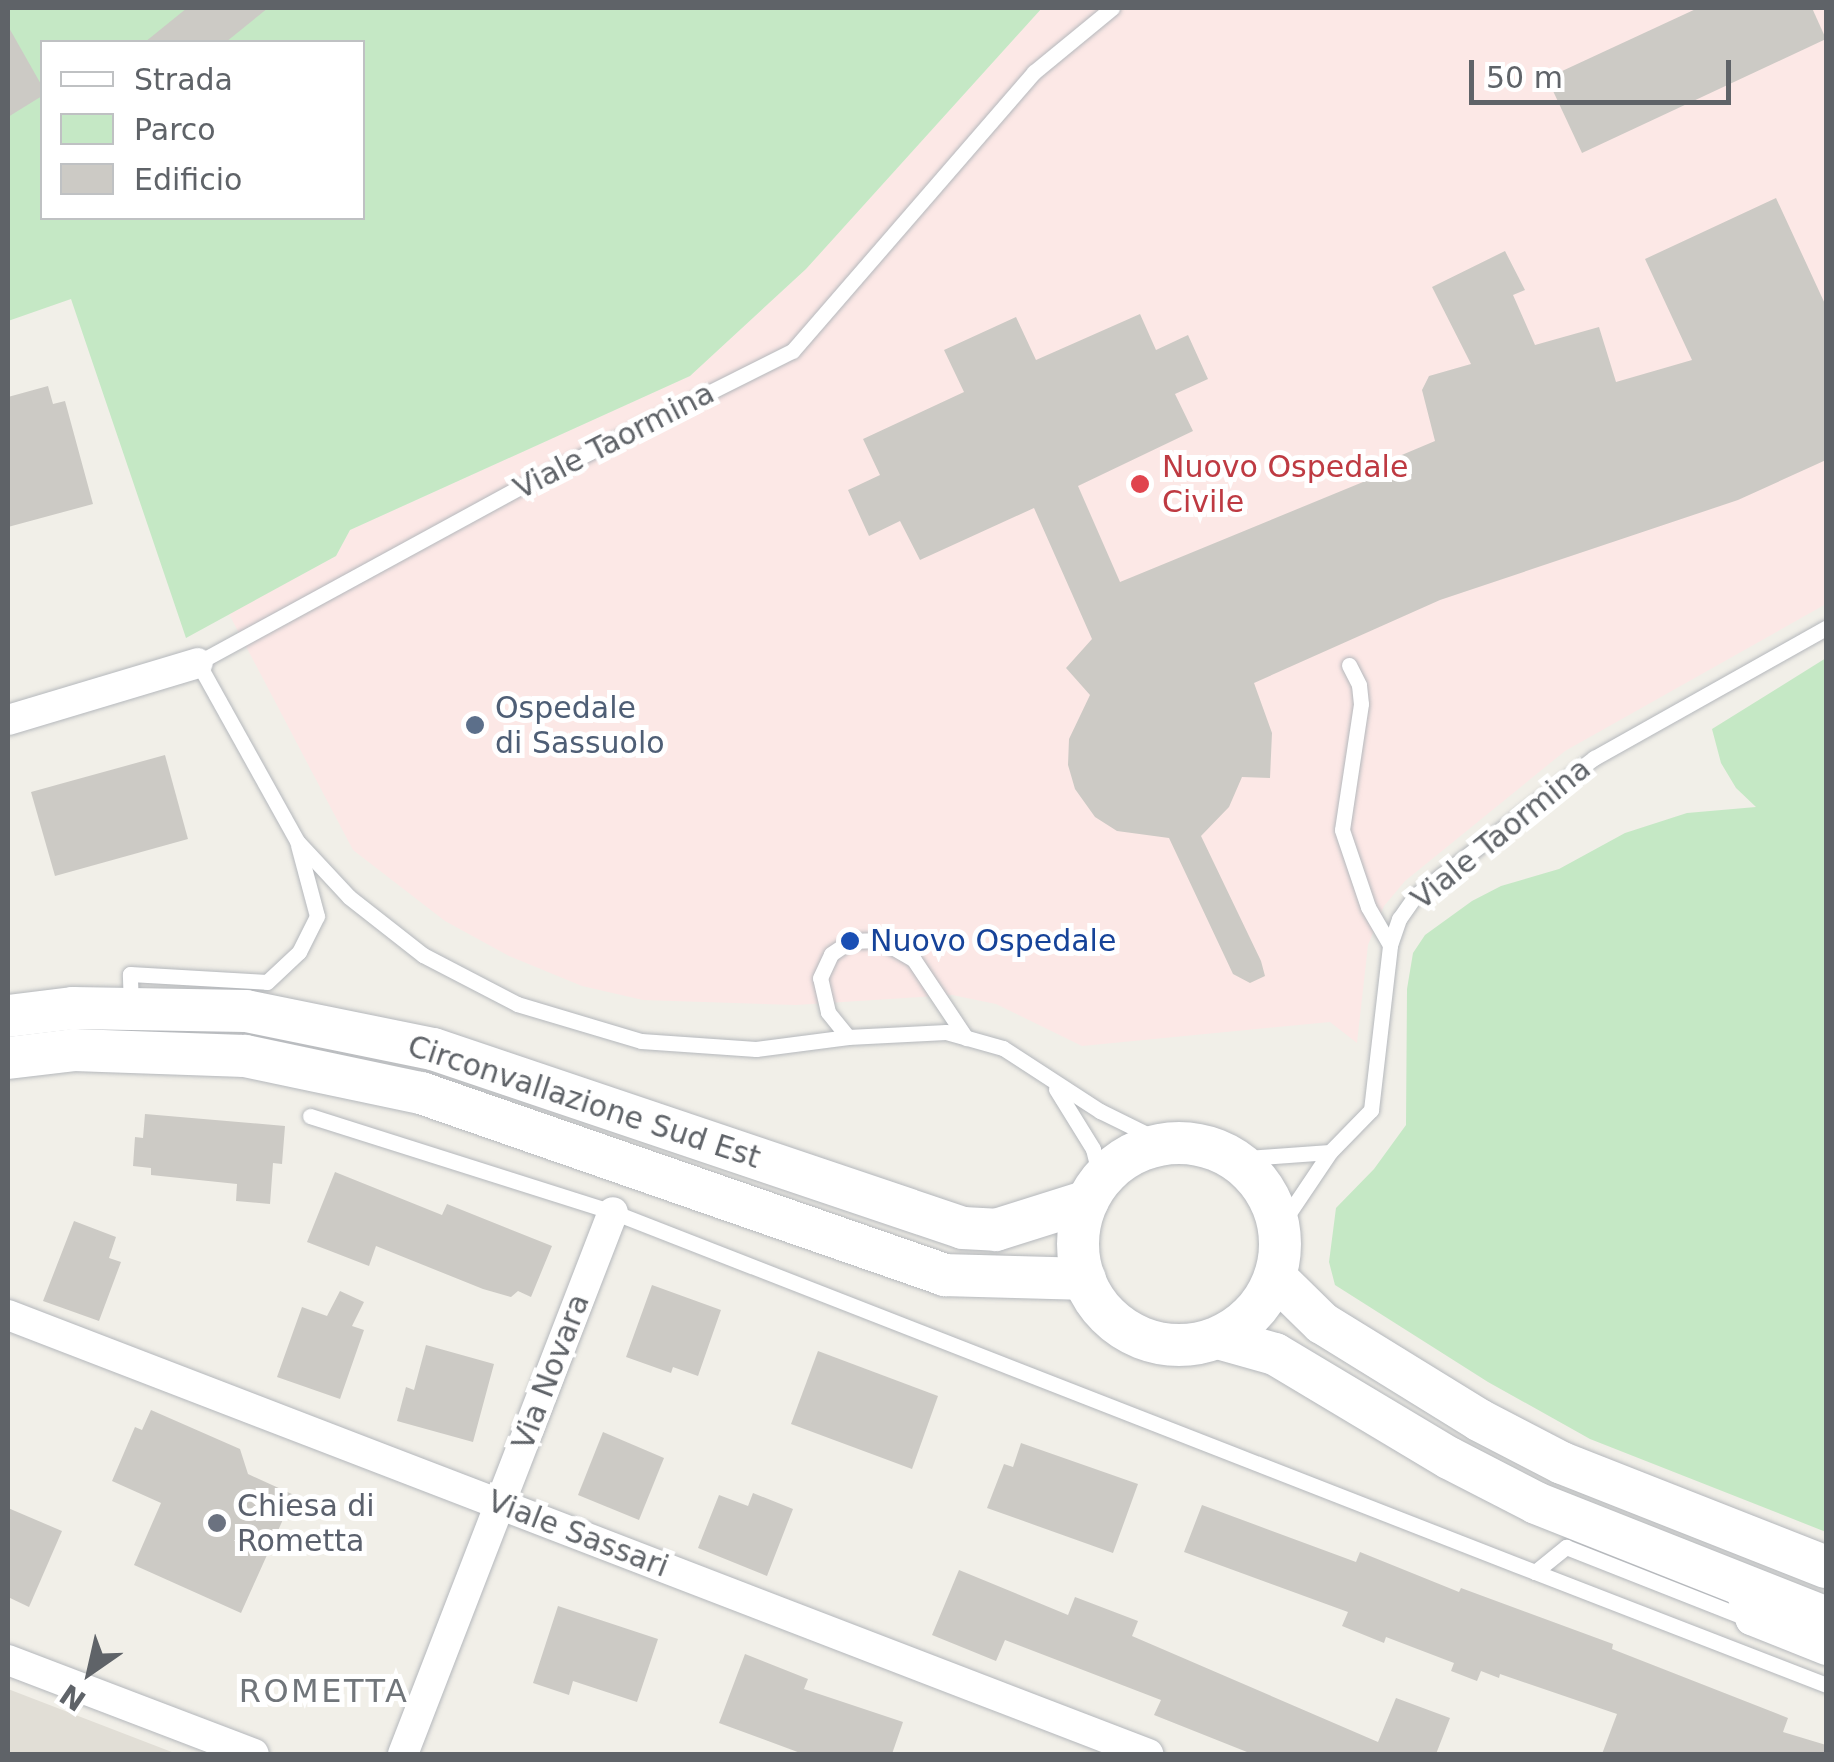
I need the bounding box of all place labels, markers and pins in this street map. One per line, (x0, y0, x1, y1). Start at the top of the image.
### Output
place label: Nuovo Ospedale Civile (1162, 449, 1408, 520)
marker: Nuovo Ospedale Civile (1127, 471, 1153, 497)
place label: Ospedale di Sassuolo (495, 690, 665, 760)
marker: Ospedale di Sassuolo (464, 714, 486, 736)
place label: Nuovo Ospedale (870, 923, 1116, 959)
marker: Nuovo Ospedale (839, 930, 861, 952)
place label: Chiesa di Rometta (237, 1488, 375, 1558)
marker: Chiesa di Rometta (206, 1512, 228, 1534)

